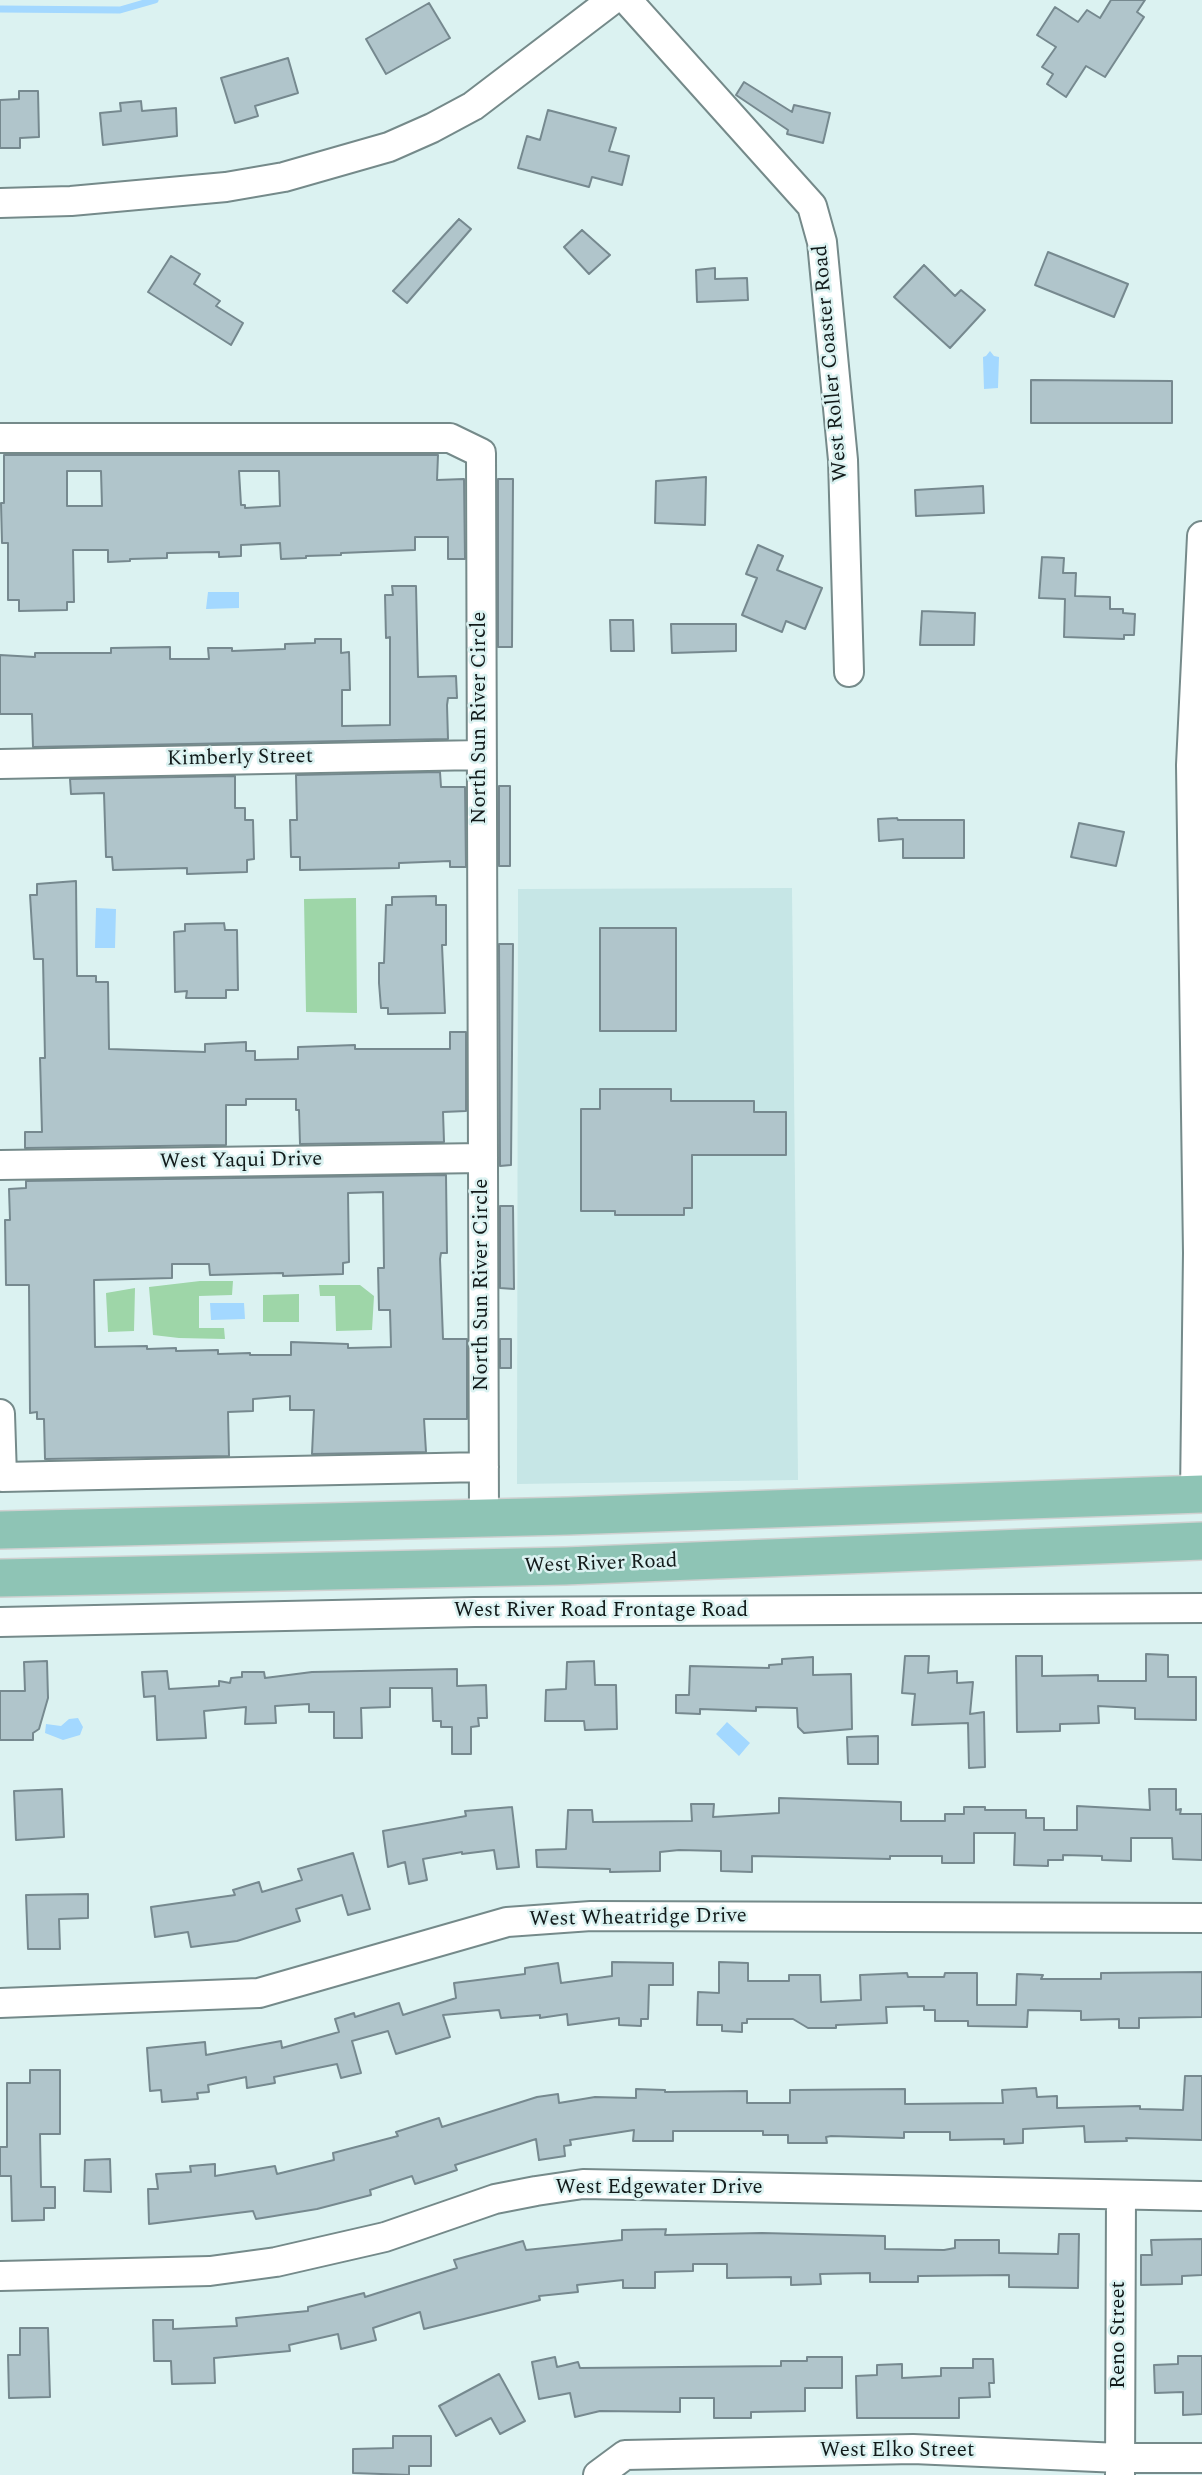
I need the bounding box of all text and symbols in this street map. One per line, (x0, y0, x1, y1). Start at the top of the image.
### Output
street label: West Roller Coaster Road (809, 244, 855, 482)
street label: North Sun River Circle (468, 612, 494, 824)
street label: Kimberly Street (167, 745, 313, 773)
street label: West Yaqui Drive (160, 1148, 322, 1176)
street label: North Sun River Circle (470, 1179, 496, 1391)
street label: West River Road (524, 1550, 678, 1580)
street label: West River Road Frontage Road (454, 1599, 748, 1625)
street label: West Wheatridge Drive (529, 1905, 747, 1933)
street label: West Edgewater Drive (555, 2176, 763, 2202)
street label: Reno Street (1107, 2281, 1133, 2389)
street label: West Elko Street (820, 2439, 974, 2465)

